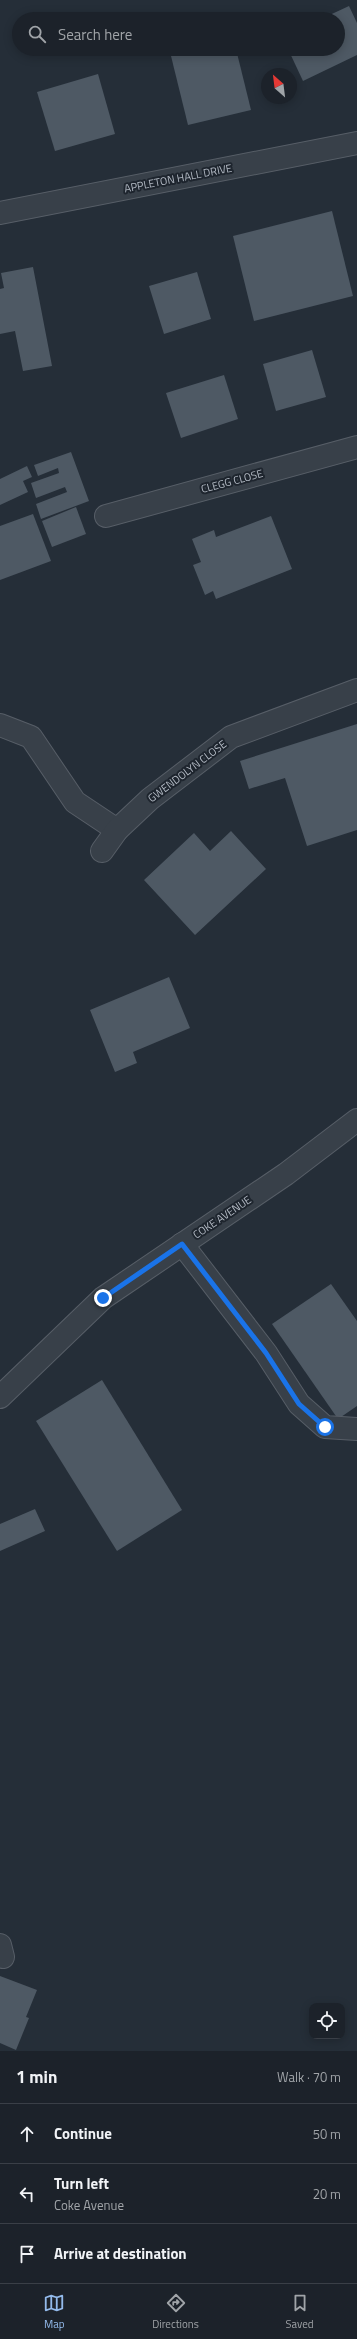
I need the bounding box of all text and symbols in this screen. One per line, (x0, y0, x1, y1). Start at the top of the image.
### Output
search box (12, 12, 345, 56)
icon: search (26, 23, 48, 45)
text: Search here (58, 23, 132, 46)
north arrow (261, 68, 297, 104)
street label: APPLETON HALL DRIVE (123, 160, 233, 196)
street label: CLEGG CLOSE (199, 465, 265, 497)
street label: GWENDOLYN CLOSE (144, 736, 230, 806)
street label: COKE AVENUE (190, 1192, 254, 1242)
route end (94, 1289, 112, 1307)
route start (316, 1418, 334, 1436)
map controls (309, 2003, 345, 2039)
button: locate (309, 2003, 345, 2039)
text: 1 min (16, 2064, 57, 2090)
text: Walk · 70 m (277, 2067, 341, 2087)
text: Continue (54, 2122, 112, 2145)
icon: ahead (16, 2123, 38, 2145)
text: 50 m (313, 2124, 341, 2144)
text: Turn left (54, 2172, 109, 2195)
icon: left (16, 2183, 38, 2205)
text: 20 m (313, 2184, 341, 2204)
text: Coke Avenue (54, 2195, 124, 2215)
text: Arrive at destination (54, 2242, 187, 2265)
icon: arrive (16, 2243, 38, 2265)
tab: Map (43, 2292, 65, 2332)
tab: Directions (152, 2292, 199, 2332)
tab: Saved (286, 2292, 314, 2332)

